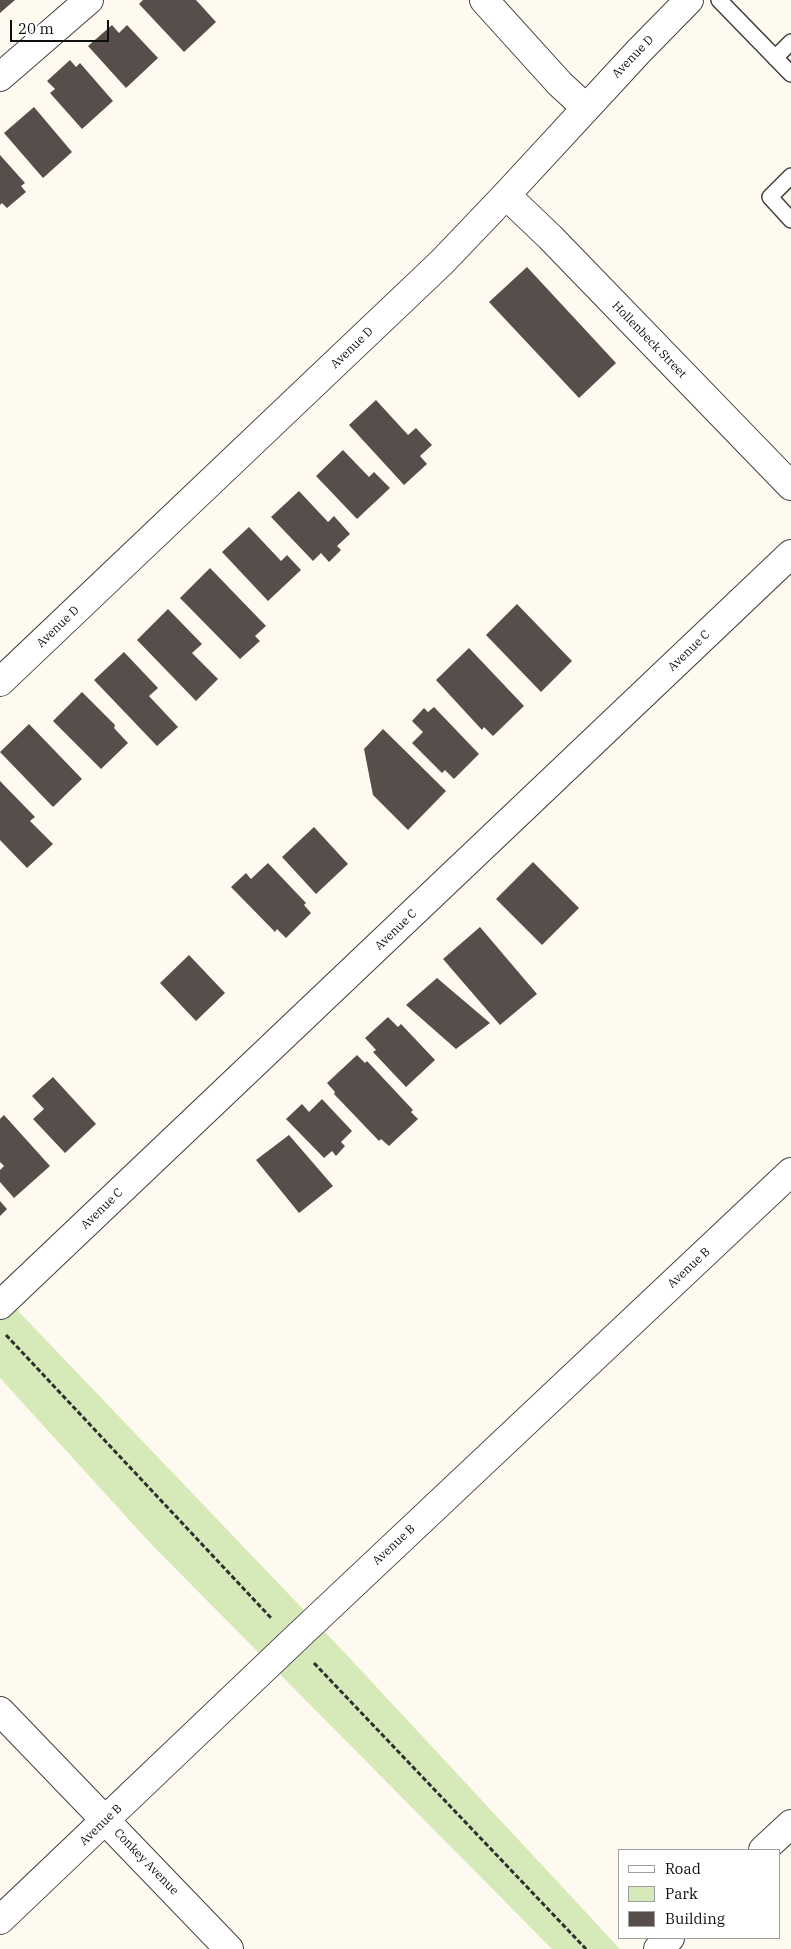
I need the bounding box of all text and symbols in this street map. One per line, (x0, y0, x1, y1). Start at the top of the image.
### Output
scale bar (12, 10, 111, 42)
text: 20 m (18, 19, 54, 38)
street label: Avenue D (609, 33, 657, 81)
street label: Hollenbeck Street (609, 299, 689, 381)
street label: Avenue D (328, 324, 376, 372)
street label: Avenue D (34, 603, 82, 651)
street label: Avenue C (665, 627, 713, 675)
street label: Avenue C (372, 906, 420, 954)
street label: Avenue C (78, 1185, 126, 1233)
street label: Avenue B (665, 1245, 713, 1291)
street label: Avenue B (370, 1522, 418, 1568)
street label: Avenue B (77, 1801, 125, 1849)
street label: Conkey Avenue (111, 1826, 181, 1898)
legend (618, 1849, 781, 1939)
text: Road (665, 1859, 701, 1878)
text: Park (665, 1884, 698, 1903)
text: Building (665, 1909, 725, 1928)

